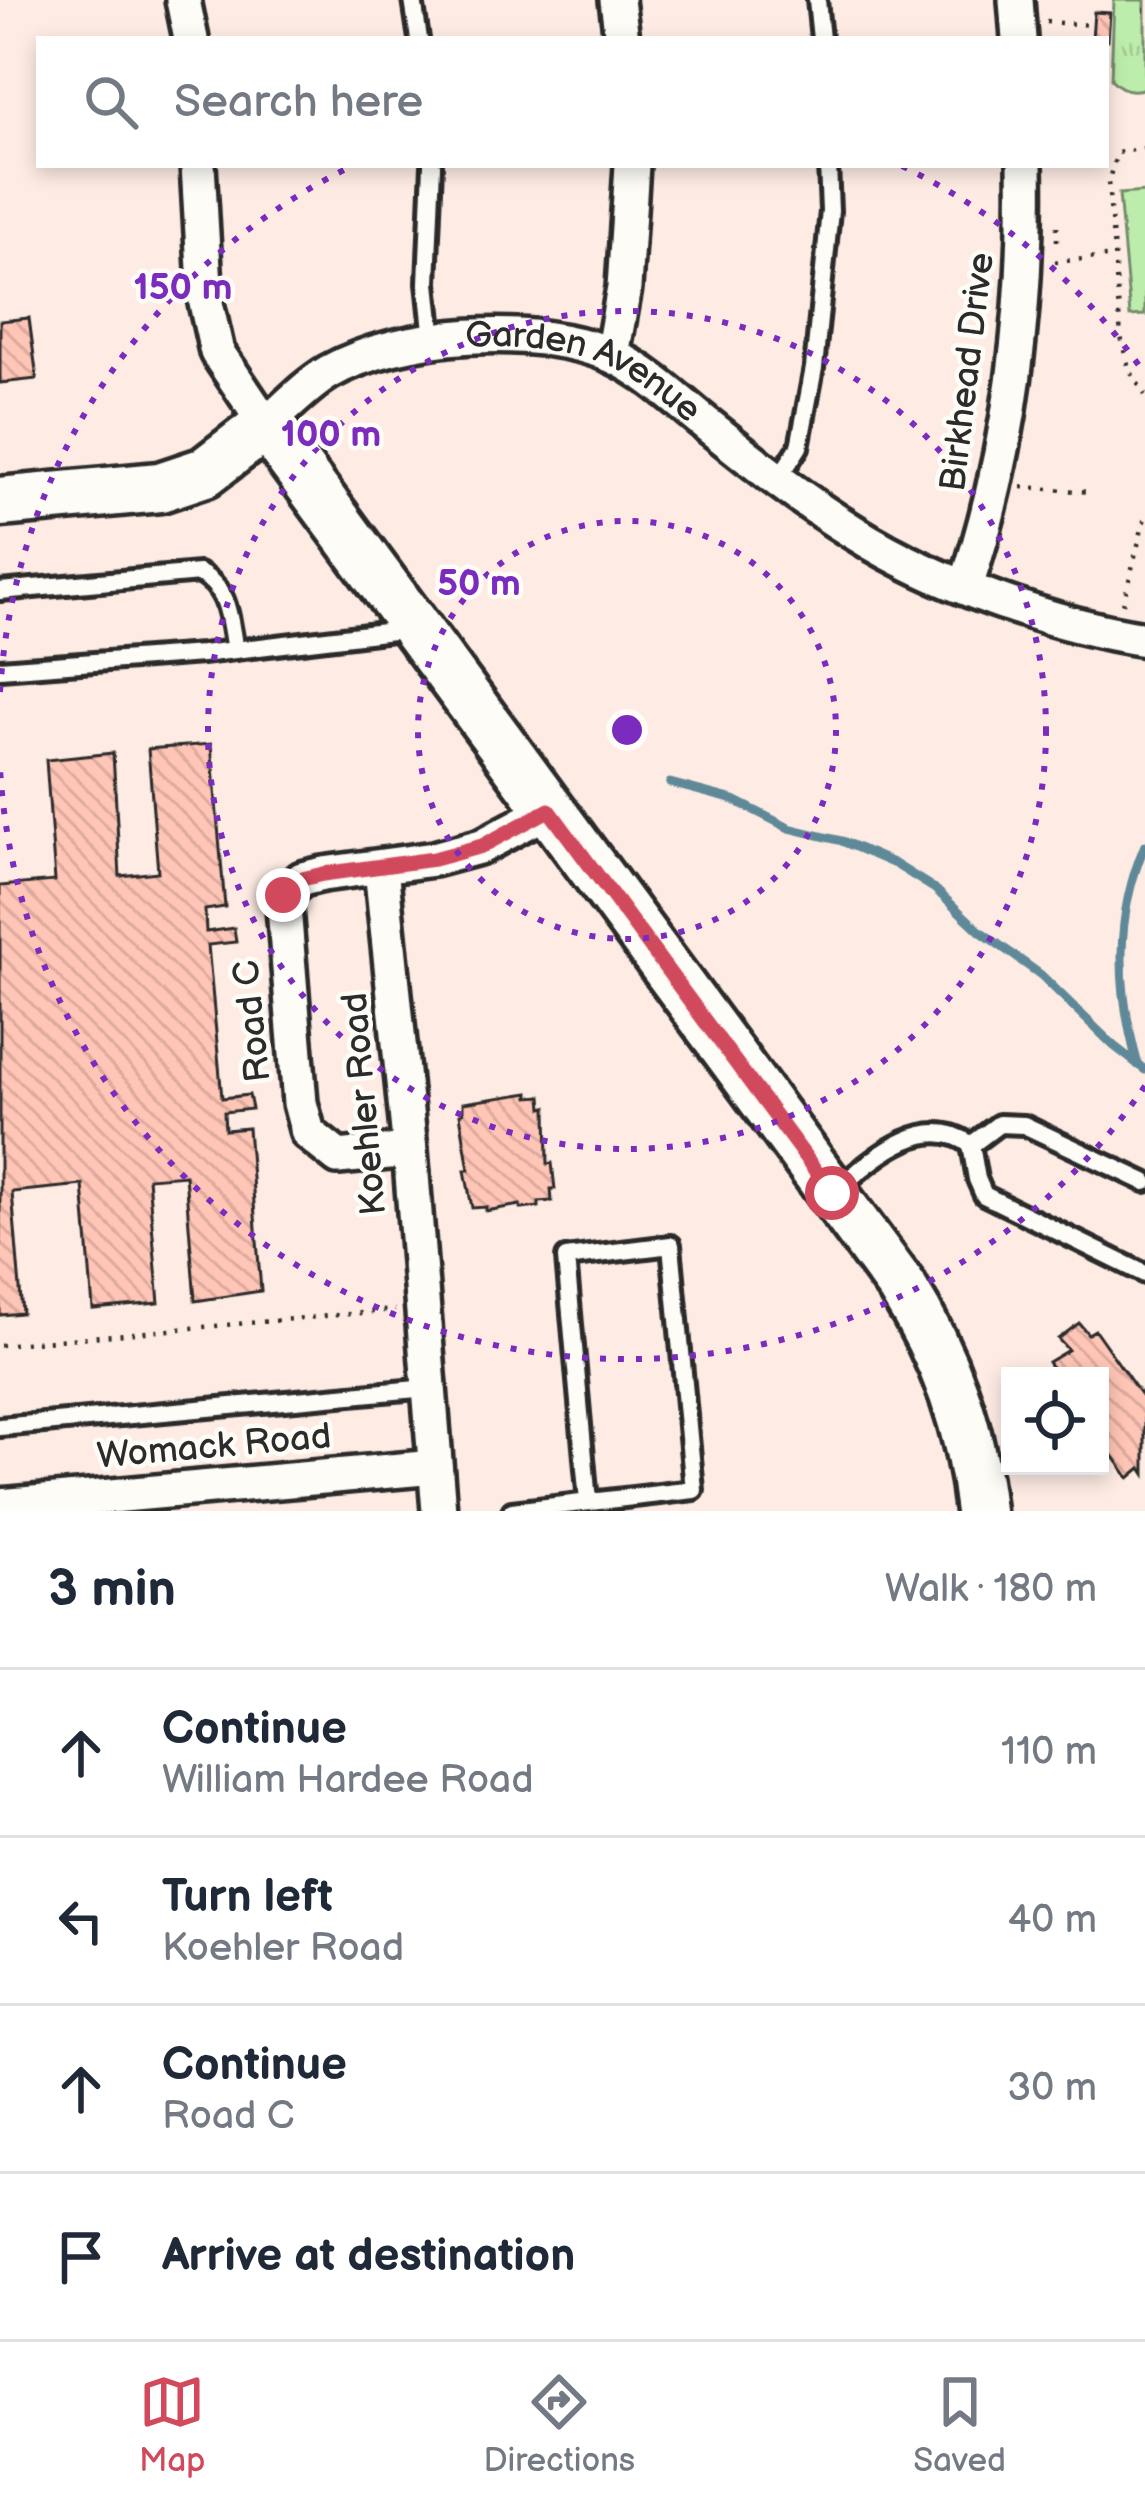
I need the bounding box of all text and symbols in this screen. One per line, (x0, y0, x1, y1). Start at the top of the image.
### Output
search box (36, 36, 1109, 168)
icon: search (78, 69, 144, 135)
text: Search here (174, 75, 423, 130)
street label: Birkhead Drive (932, 250, 1004, 494)
text: 150 m (134, 267, 232, 310)
street label: Garden Avenue (464, 314, 710, 432)
text: 100 m (281, 414, 381, 457)
text: 50 m (437, 563, 521, 606)
centre of rings (606, 709, 648, 751)
route end (256, 868, 310, 922)
street label: Road C (225, 958, 281, 1084)
street label: Koehler Road (334, 991, 396, 1217)
route start (805, 1166, 859, 1220)
map controls (1001, 1367, 1109, 1475)
button: locate (1001, 1367, 1109, 1475)
street label: Womack Road (95, 1415, 333, 1479)
text: 3 min (48, 1559, 176, 1620)
text: Walk · 180 m (885, 1566, 1097, 1613)
text: Continue (162, 1702, 347, 1757)
icon: ahead (48, 1720, 114, 1786)
text: 110 m (1001, 1729, 1097, 1776)
text: William Hardee Road (162, 1757, 534, 1804)
text: Turn left (162, 1870, 333, 1925)
icon: left (48, 1888, 114, 1954)
text: 40 m (1007, 1897, 1097, 1944)
text: Koehler Road (162, 1925, 404, 1972)
text: Continue (162, 2038, 347, 2093)
icon: ahead (48, 2056, 114, 2122)
text: 30 m (1007, 2065, 1097, 2112)
text: Road C (162, 2093, 295, 2140)
icon: arrive (48, 2224, 114, 2290)
text: Arrive at destination (162, 2229, 575, 2284)
tab: Map (139, 2369, 205, 2481)
tab: Directions (484, 2369, 635, 2481)
tab: Saved (913, 2369, 1006, 2481)

